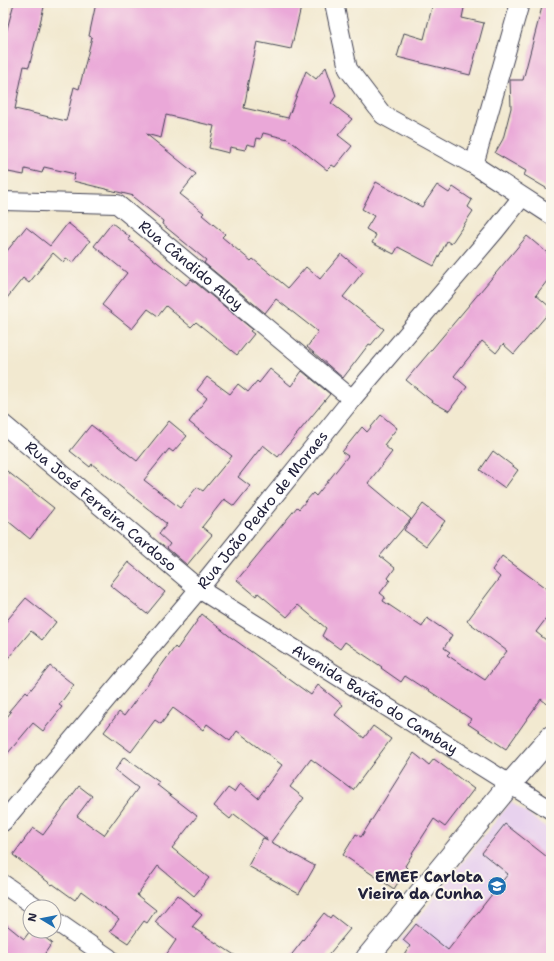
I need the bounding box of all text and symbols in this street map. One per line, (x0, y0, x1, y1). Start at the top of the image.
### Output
street label: Rua Cândido Aloy (134, 216, 247, 315)
street label: Rua João Pedro de Moraes (193, 427, 333, 593)
street label: Rua José Ferreira Cardoso (21, 437, 181, 576)
street label: Avenida Barão do Cambay (288, 640, 462, 759)
place label: EMEF Carlota Vieira da Cunha (358, 867, 484, 904)
school or university icon: EMEF Carlota Vieira da Cunha (486, 875, 508, 897)
north arrow (22, 899, 62, 939)
text: N (25, 911, 41, 923)

